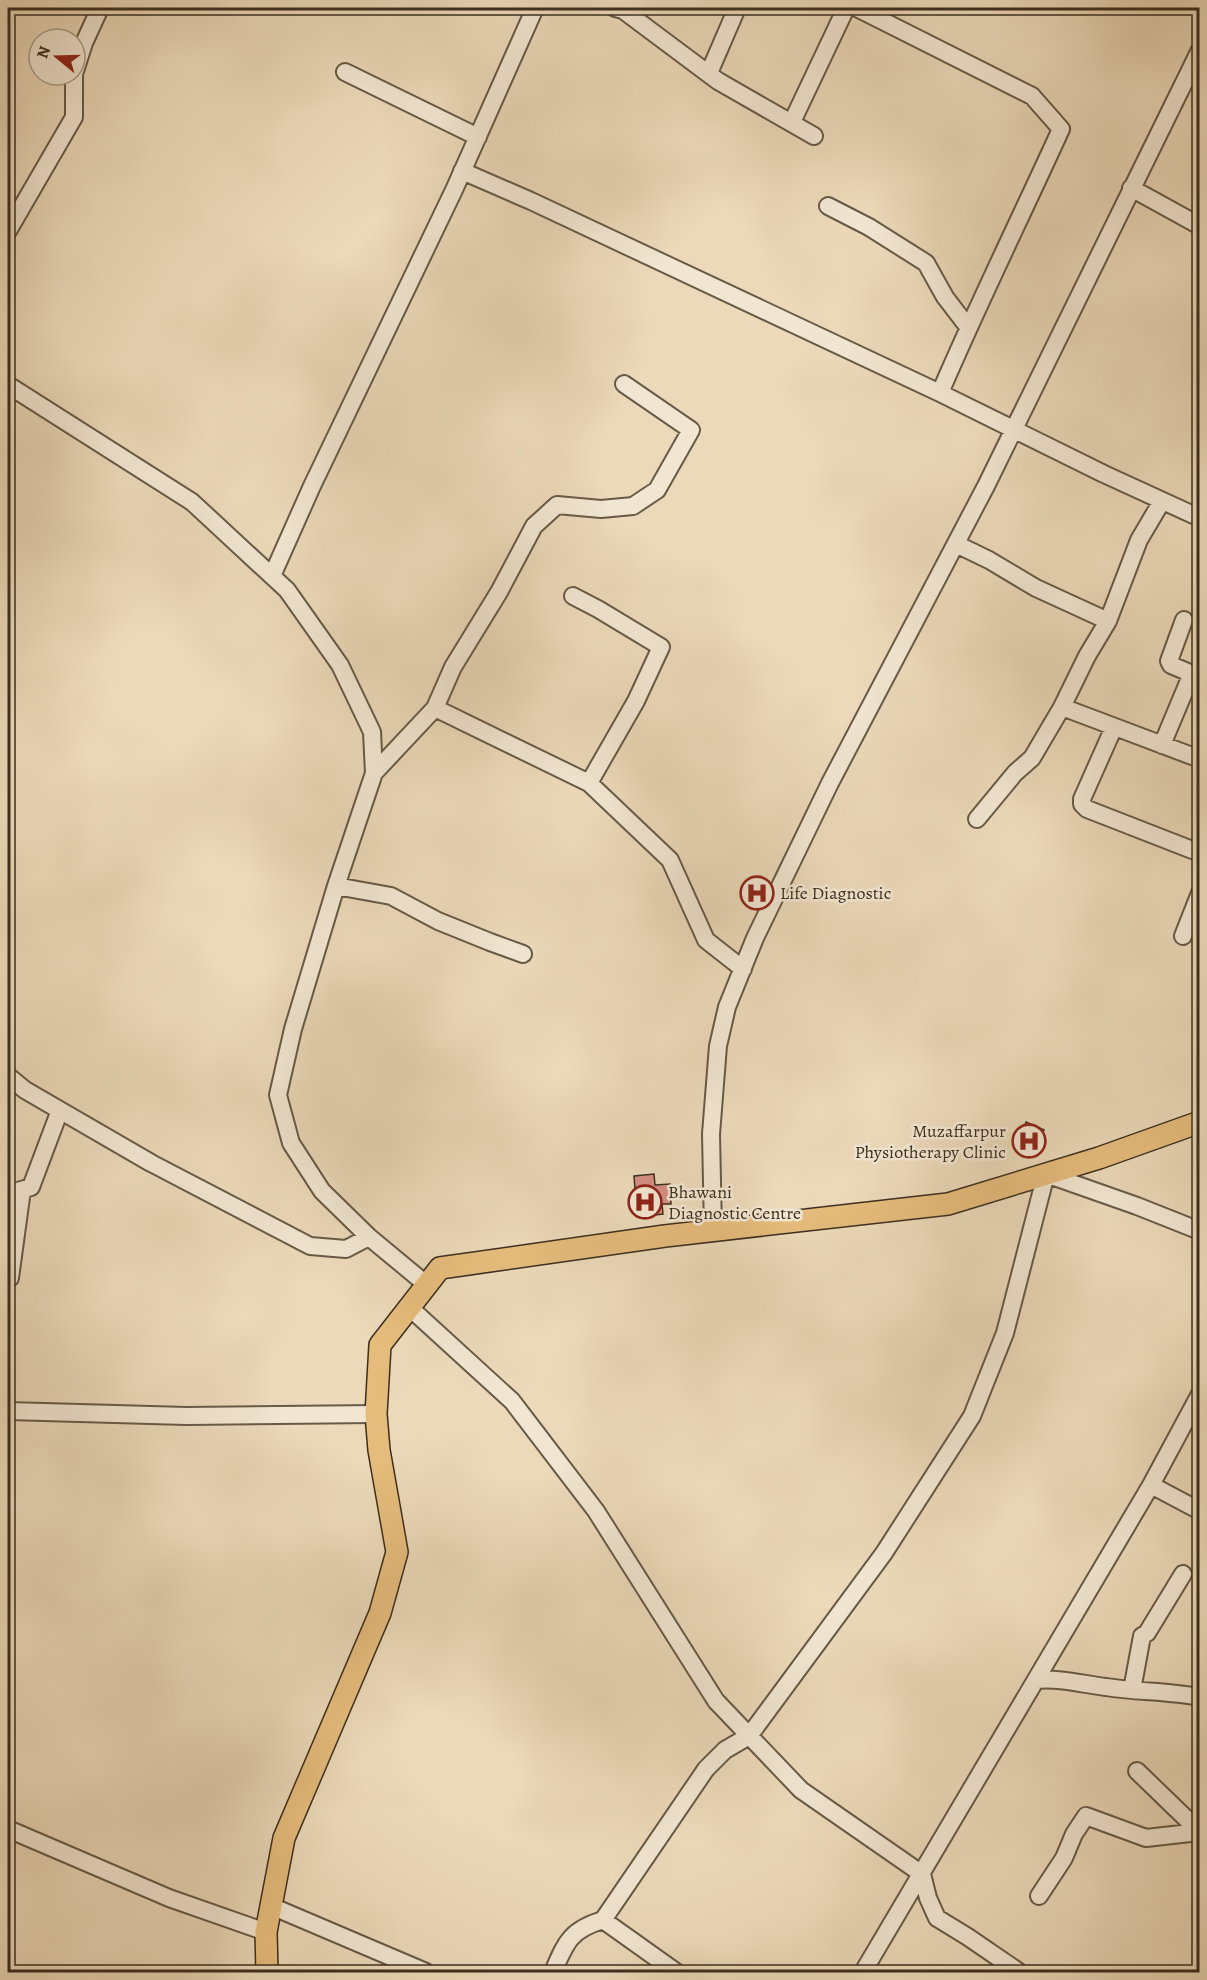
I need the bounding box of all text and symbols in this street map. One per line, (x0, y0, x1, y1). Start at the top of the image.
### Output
north arrow (27, 27, 87, 87)
text: N (31, 43, 56, 62)
hospital icon: Life Diagnostic (739, 875, 775, 911)
place label: Life Diagnostic (780, 881, 891, 905)
place label: Muzaffarpur Physiotherapy Clinic (855, 1119, 1006, 1164)
hospital icon: Muzaffarpur Physiotherapy Clinic (1011, 1123, 1047, 1159)
place label: Bhawani Diagnostic Centre (668, 1180, 801, 1225)
hospital icon: Bhawani Diagnostic Centre (627, 1184, 663, 1220)

